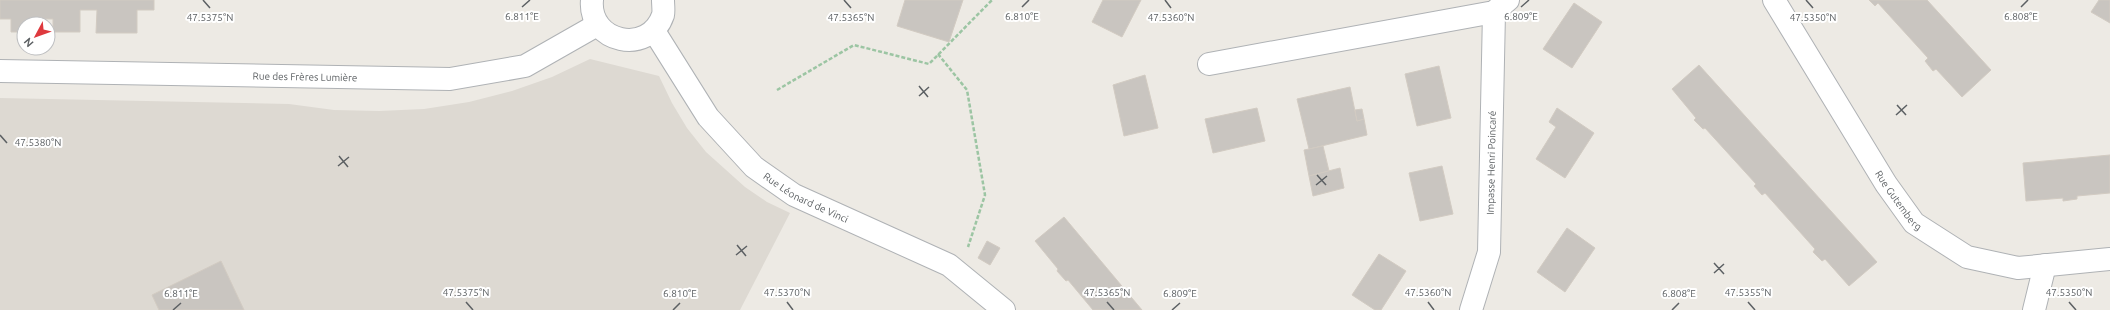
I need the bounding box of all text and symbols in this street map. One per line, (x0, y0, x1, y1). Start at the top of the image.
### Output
text: 6.811°E (505, 11, 539, 22)
text: 6.810°E (1005, 11, 1039, 22)
text: 6.809°E (1504, 11, 1538, 22)
text: 6.808°E (2004, 11, 2038, 22)
text: 47.5375°N (187, 12, 233, 23)
text: 47.5365°N (828, 12, 874, 23)
text: 47.5360°N (1148, 12, 1194, 23)
text: 47.5350°N (1790, 12, 1836, 23)
north arrow (16, 16, 56, 56)
text: N (21, 36, 36, 50)
street label: Rue des Frères Lumière (252, 70, 357, 83)
street label: Impasse Henri Poincaré (1485, 110, 1498, 215)
text: 47.5380°N (15, 137, 61, 148)
street label: Rue Gutemberg (1873, 169, 1924, 232)
street label: Rue Léonard de Vinci (761, 170, 850, 225)
text: 47.5375°N (443, 287, 489, 298)
text: 47.5370°N (764, 287, 810, 298)
text: 47.5365°N (1084, 287, 1130, 298)
text: 47.5360°N (1405, 287, 1451, 298)
text: 47.5355°N (1725, 287, 1771, 298)
text: 47.5350°N (2046, 287, 2092, 298)
text: 6.811°E (164, 288, 198, 299)
text: 6.810°E (663, 288, 697, 299)
text: 6.809°E (1163, 288, 1197, 299)
text: 6.808°E (1662, 288, 1696, 299)

